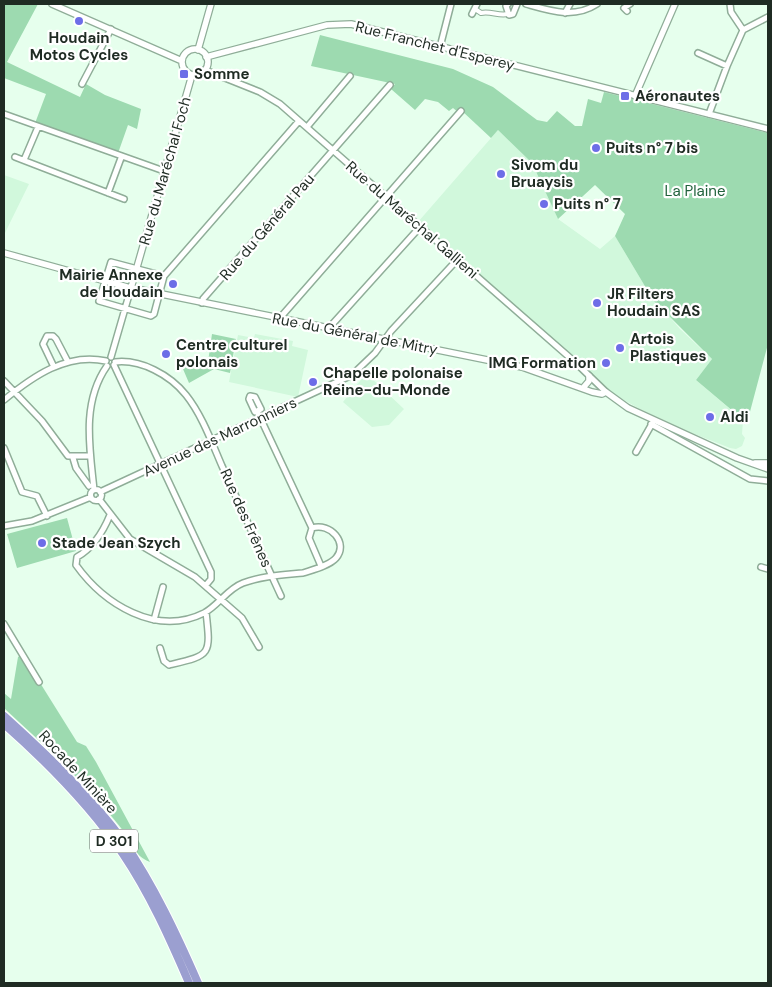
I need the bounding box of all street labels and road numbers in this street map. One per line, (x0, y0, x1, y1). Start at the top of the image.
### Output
street label: Rue Franchet d'Esperey (353, 17, 517, 76)
street label: Rue du Maréchal Foch (134, 95, 196, 247)
street label: Rue du Maréchal Gallieni (341, 157, 483, 283)
street label: Rue du Général Pau (215, 169, 319, 285)
street label: Rue du Général de Mitry (271, 308, 440, 360)
street label: Avenue des Marronniers (140, 393, 300, 481)
street label: Rue des Frênes (215, 466, 277, 570)
street label: Rocade Minière (34, 726, 122, 818)
road number: D 301 (90, 829, 138, 852)

